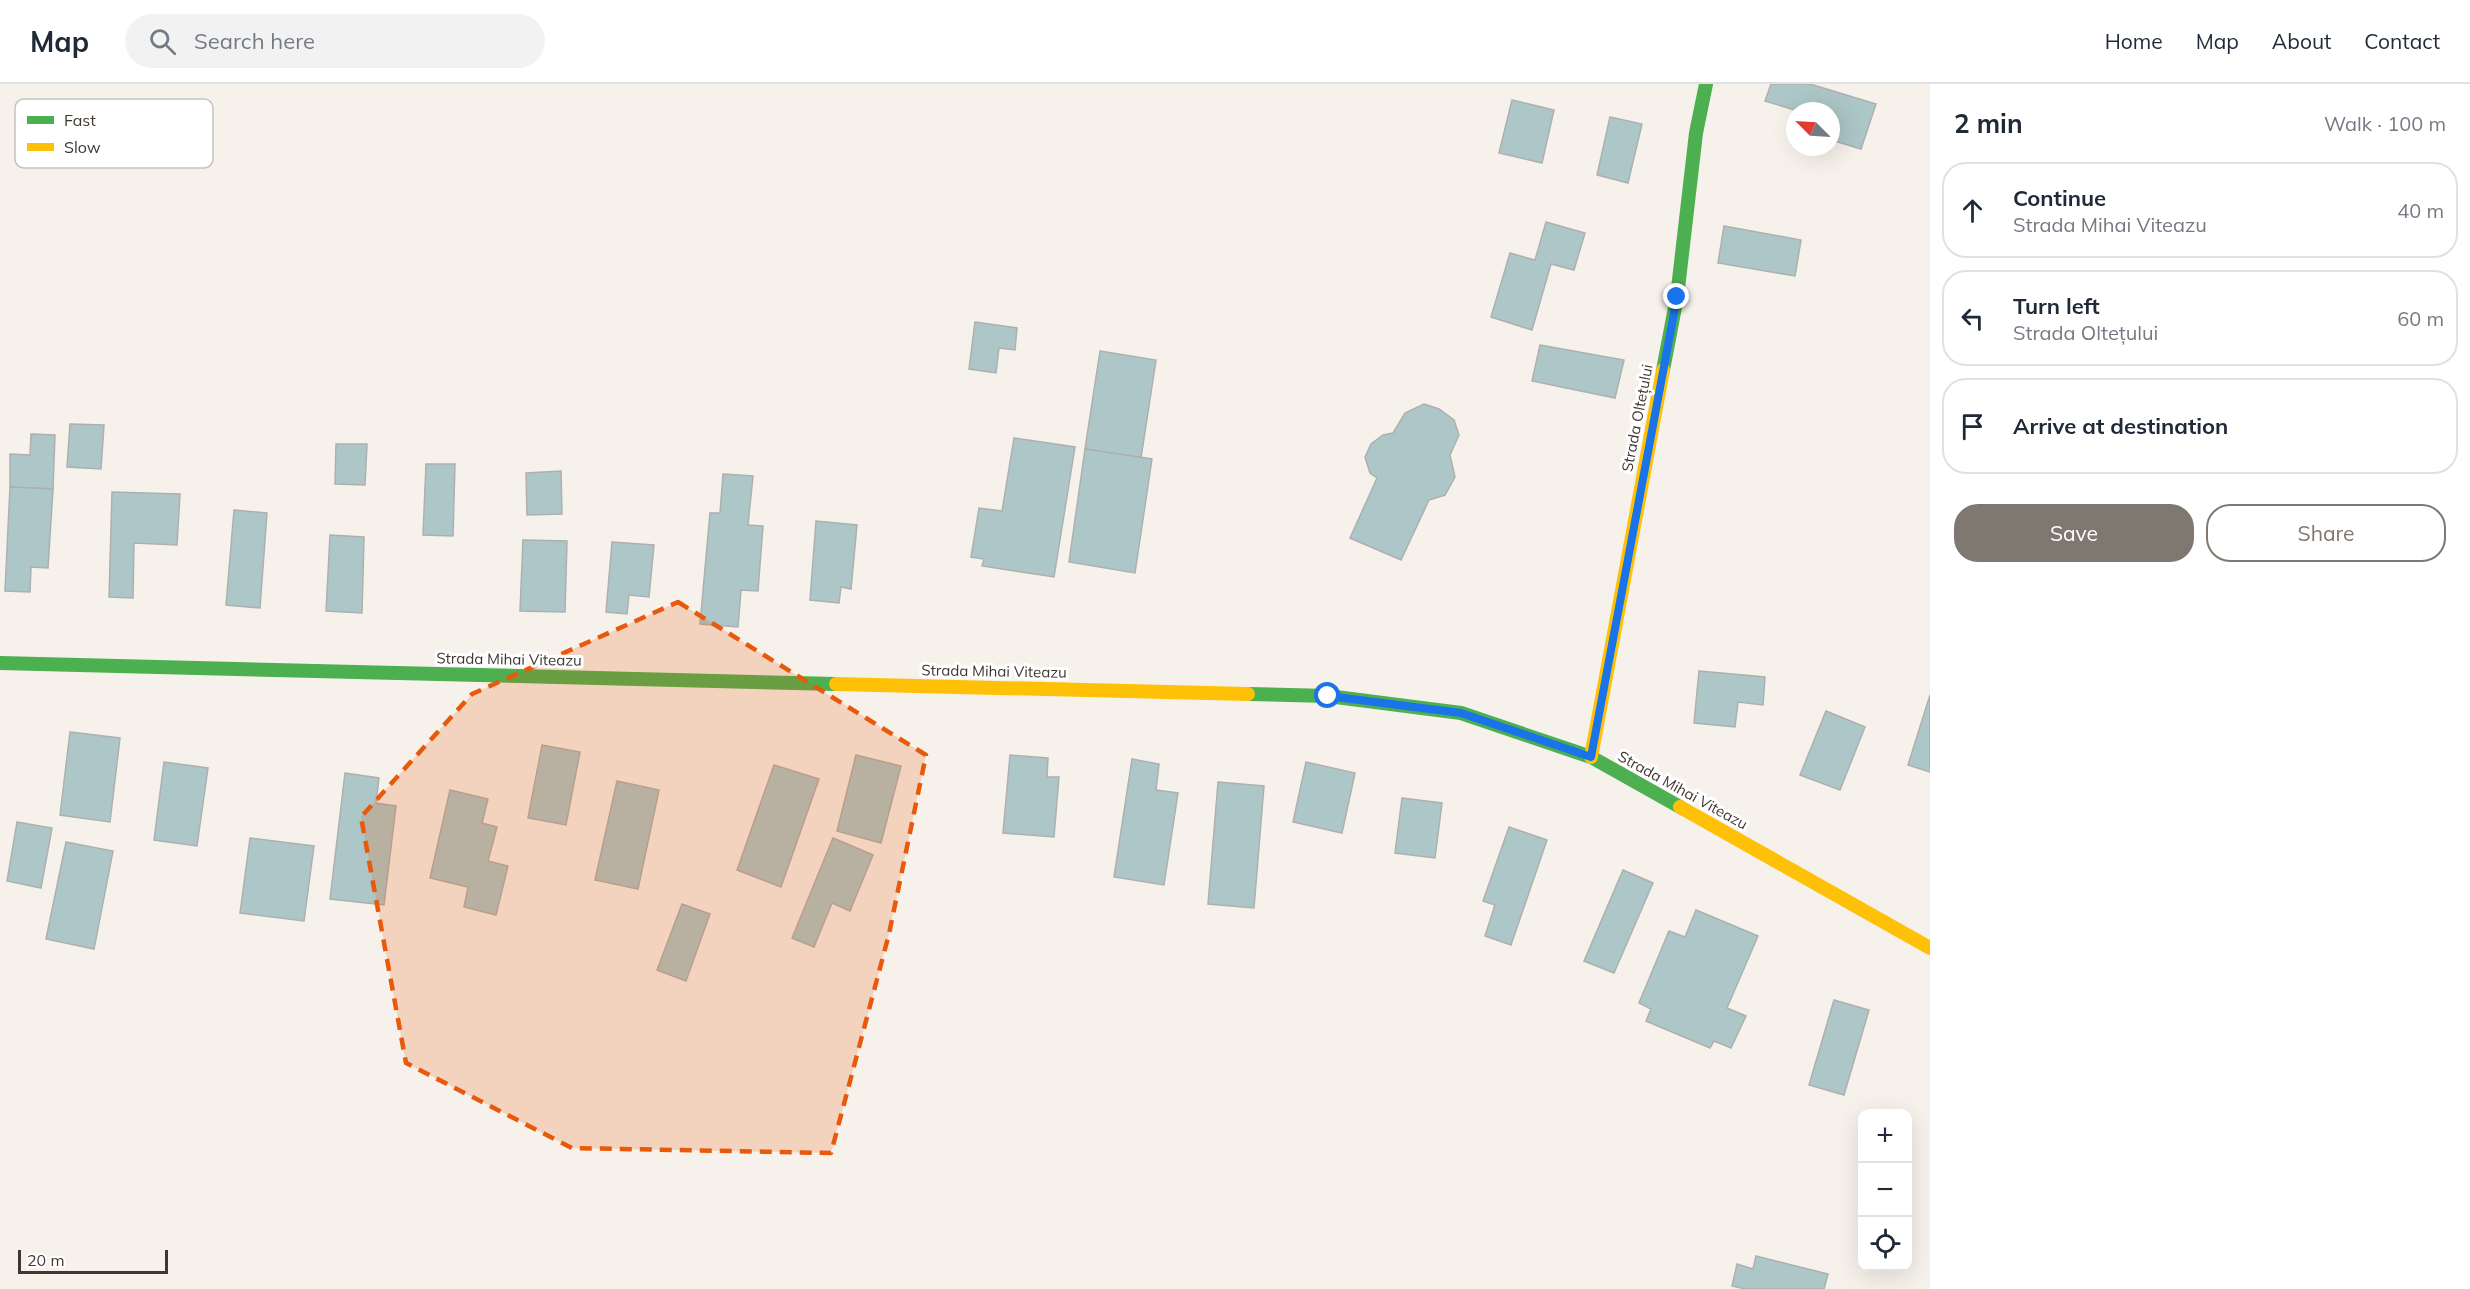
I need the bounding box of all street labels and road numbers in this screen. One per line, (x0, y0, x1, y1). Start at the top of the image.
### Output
street label: Strada Oltețului (1617, 363, 1657, 473)
street label: Strada Mihai Viteazu (436, 648, 582, 670)
street label: Strada Mihai Viteazu (921, 660, 1067, 682)
street label: Strada Mihai Viteazu (1615, 746, 1751, 834)

